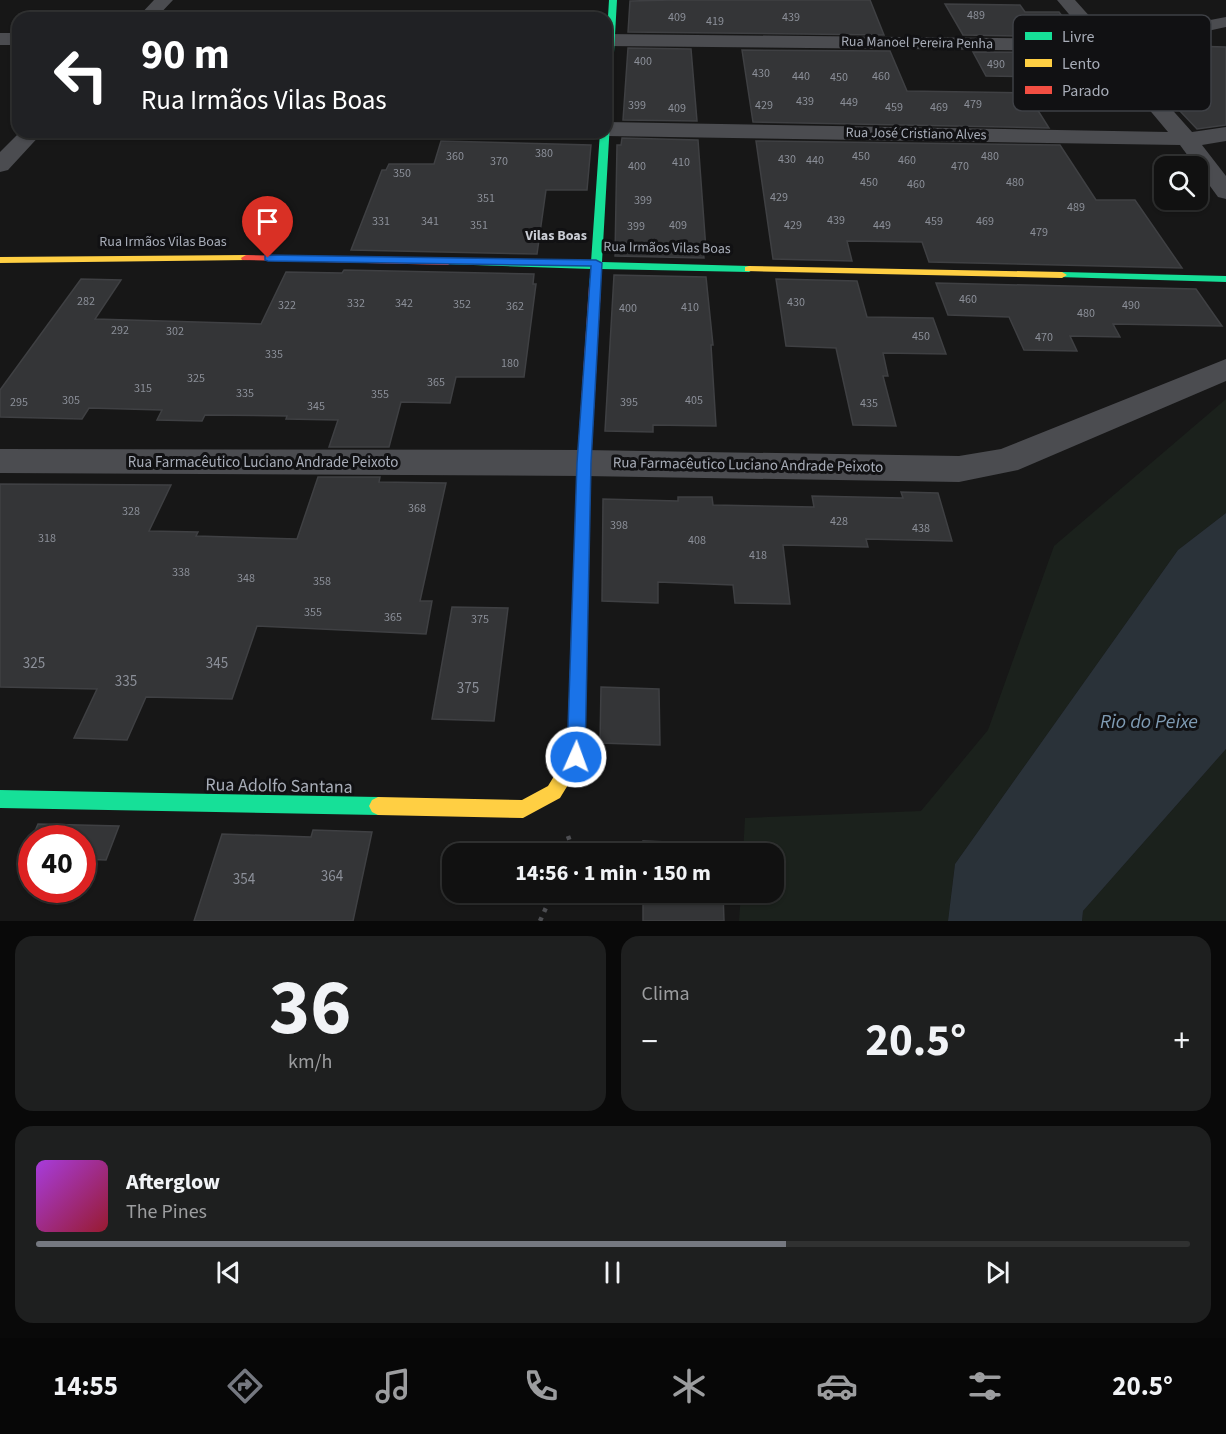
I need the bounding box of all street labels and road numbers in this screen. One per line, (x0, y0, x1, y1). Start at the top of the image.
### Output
street label: Rua Manoel Pereira Penha (841, 32, 993, 54)
street label: Rua José Cristiano Alves (845, 123, 987, 145)
street label: Rua Irmãos Vilas Boas (99, 232, 227, 252)
street label: Rua Irmãos Vilas Boas (603, 237, 731, 259)
street label: Rua Farmacêutico Luciano Andrade Peixoto (128, 452, 398, 473)
street label: Rua Farmacêutico Luciano Andrade Peixoto (613, 452, 883, 478)
street label: Rua Adolfo Santana (205, 772, 353, 800)

